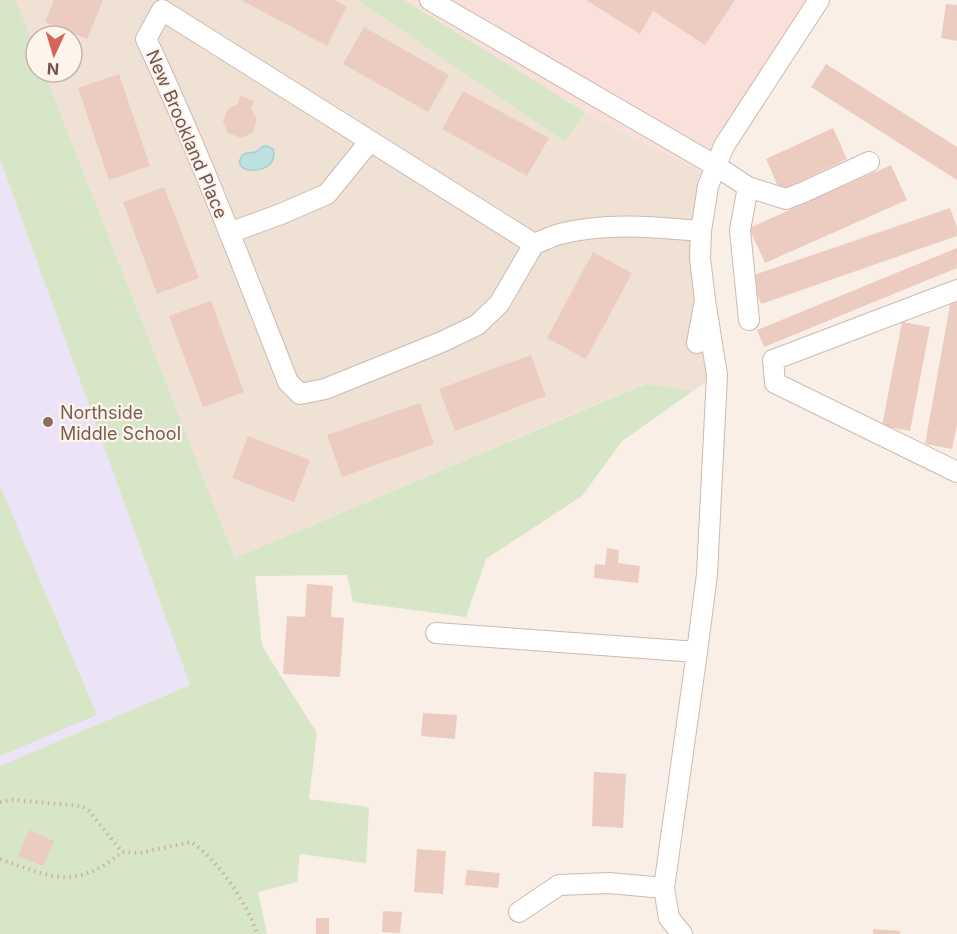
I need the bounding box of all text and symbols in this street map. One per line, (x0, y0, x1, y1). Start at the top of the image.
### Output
north arrow (24, 24, 84, 84)
street label: New Brookland Place (142, 47, 232, 221)
text: N (46, 59, 60, 79)
place label: Northside Middle School (60, 402, 181, 444)
marker: Northside Middle School (41, 415, 55, 429)

